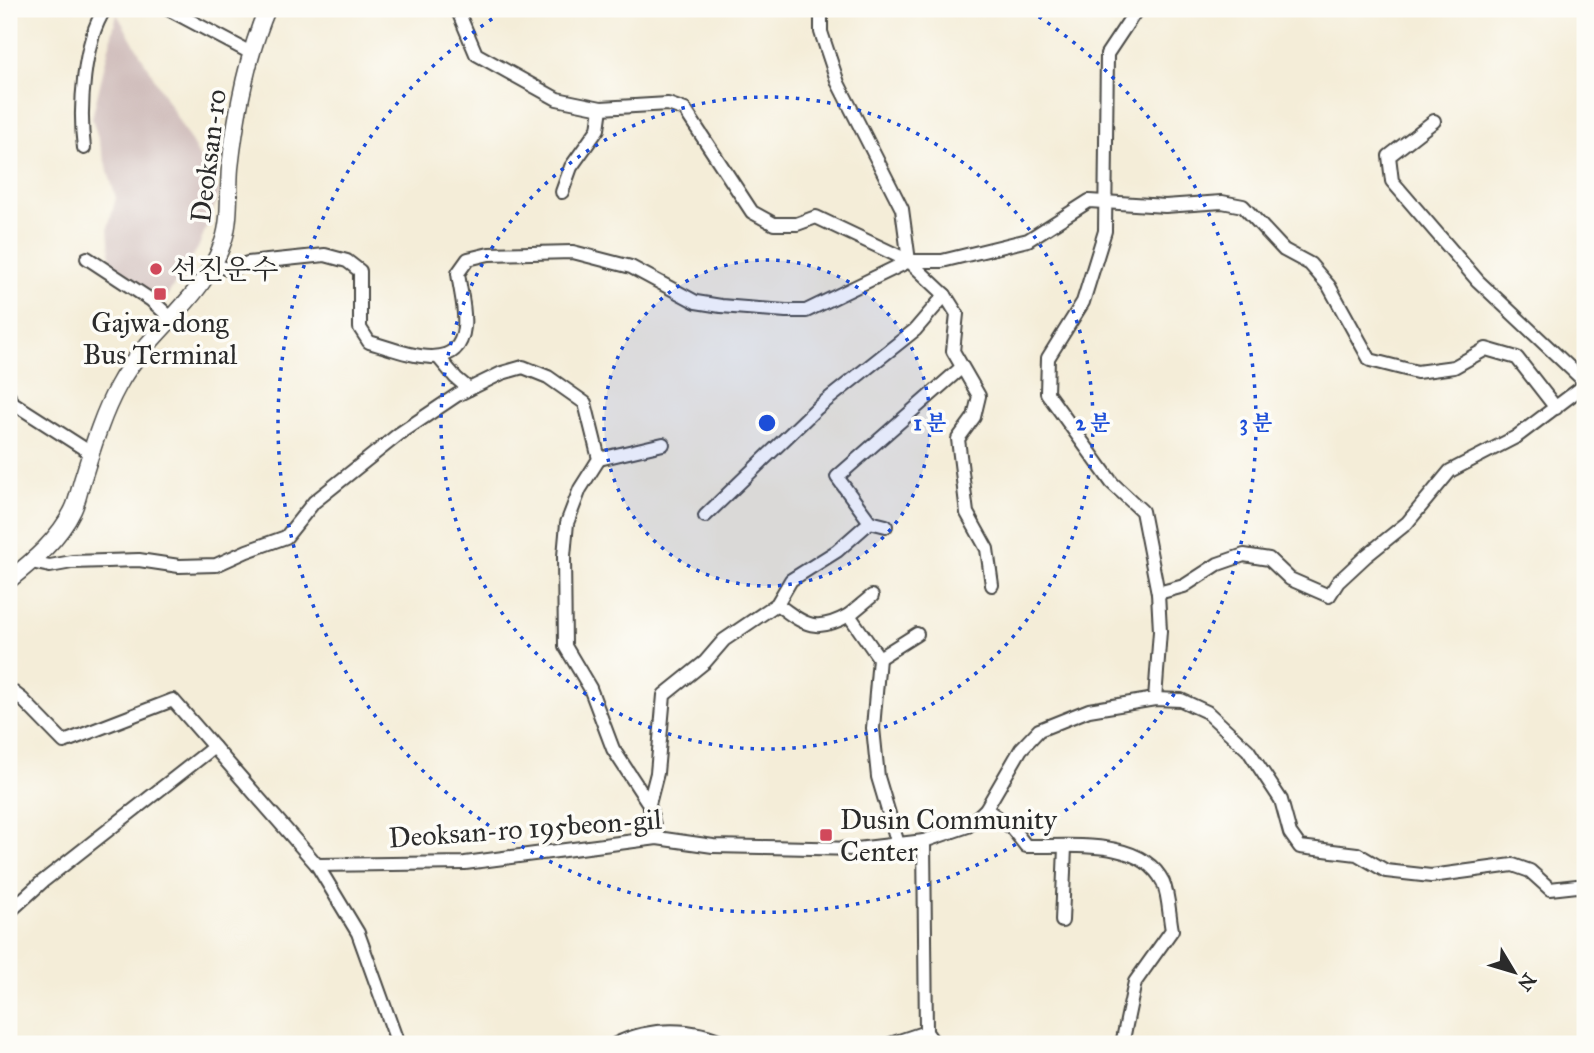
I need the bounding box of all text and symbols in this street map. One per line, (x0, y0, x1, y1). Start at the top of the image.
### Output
street label: Deoksan-ro (183, 87, 234, 225)
place label: 선진운수 (170, 252, 278, 287)
marker: 선진운수 (148, 261, 164, 277)
marker: Gajwa-dong Bus Terminal (152, 286, 168, 302)
place label: Gajwa-dong Bus Terminal (83, 305, 238, 372)
text: 1 분 (913, 410, 947, 436)
text: 2 분 (1075, 410, 1111, 436)
text: 3 분 (1239, 410, 1273, 436)
centre of rings (755, 411, 779, 435)
street label: Deoksan-ro 195beon-gil (387, 801, 663, 856)
place label: Dusin Community Center (840, 802, 1058, 869)
marker: Dusin Community Center (818, 827, 834, 843)
north arrow (1478, 937, 1548, 1007)
text: N (1513, 969, 1541, 996)

